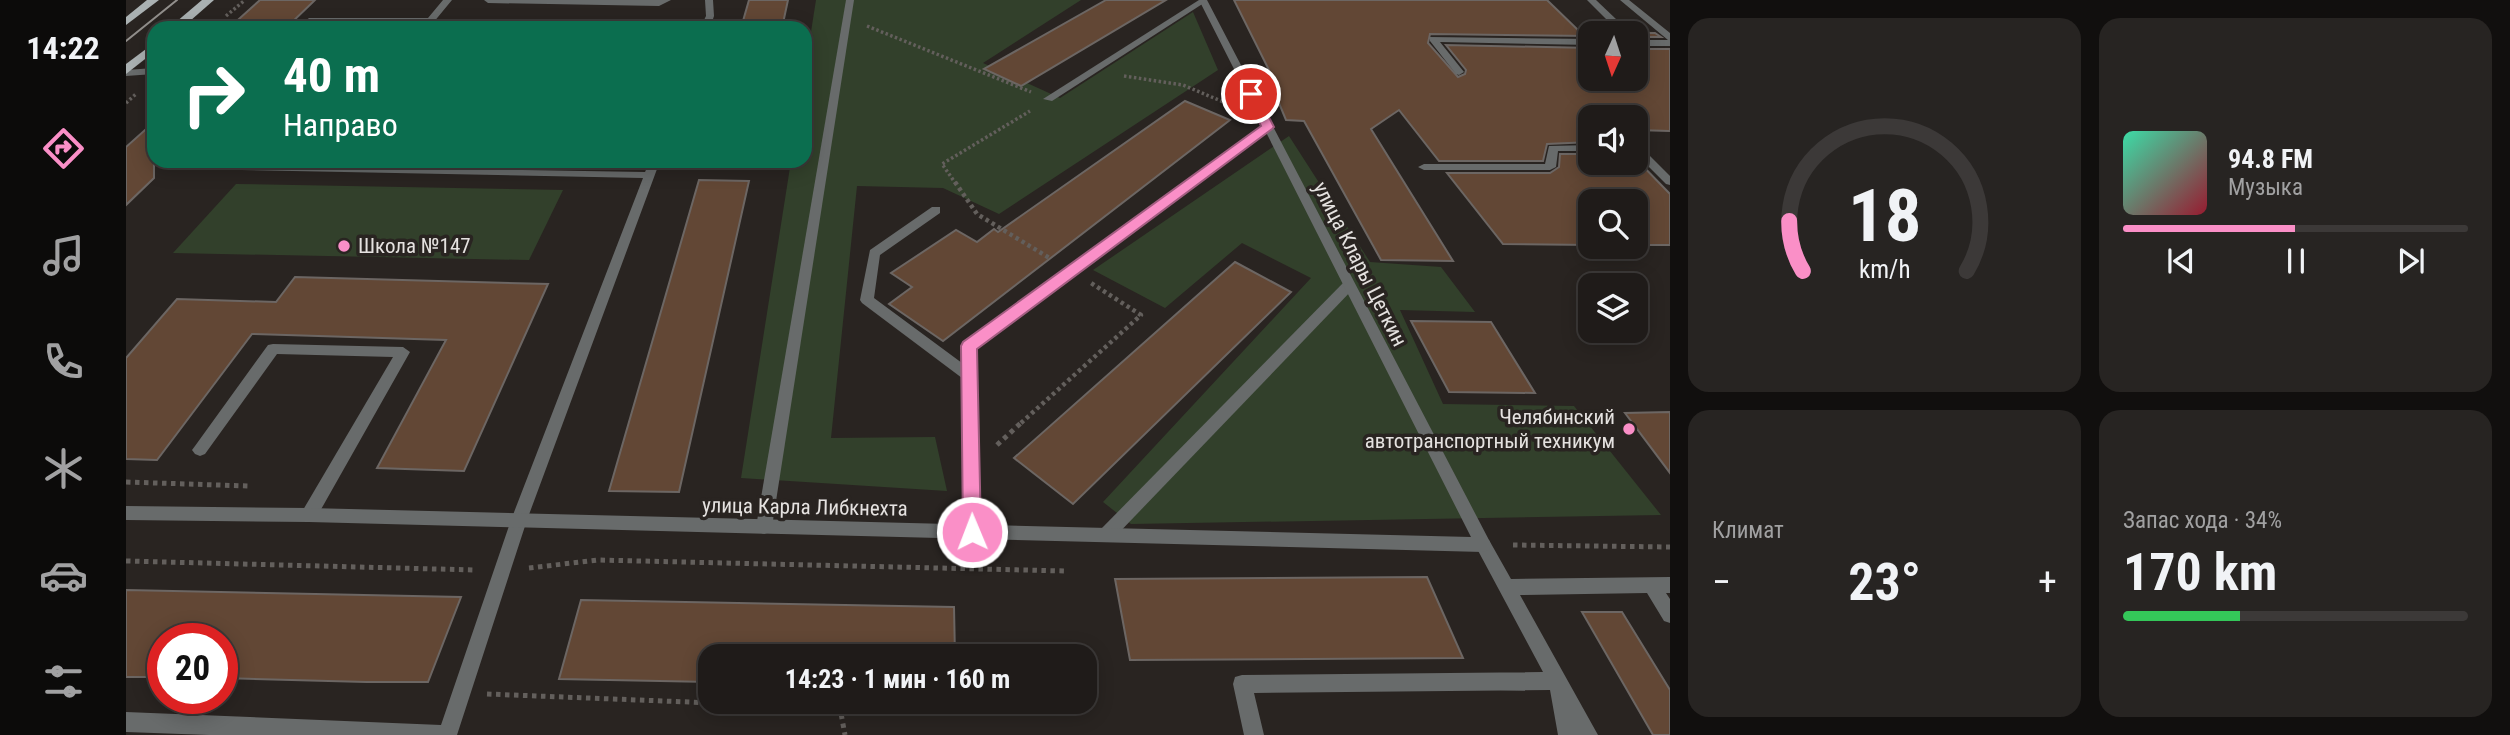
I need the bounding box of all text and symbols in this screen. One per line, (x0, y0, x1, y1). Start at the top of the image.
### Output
north arrow (1578, 21, 1648, 91)
map controls (1578, 21, 1648, 343)
text: 14:22 (26, 29, 100, 67)
text: 40 m (283, 47, 380, 104)
icon: right (168, 49, 259, 140)
pin (1221, 64, 1281, 124)
icon: arrive (1232, 75, 1270, 113)
button: sound (1578, 105, 1648, 175)
text: Направо (283, 106, 398, 144)
icon: directions (39, 124, 88, 173)
text: 94.8 FM (2228, 144, 2313, 174)
text: 18 (1848, 174, 1921, 260)
text: Музыка (2228, 174, 2303, 201)
street label: улица Клары Цеткин (1308, 178, 1412, 350)
button: search (1578, 189, 1648, 259)
icon: music (39, 231, 88, 280)
place label: Школа №147 (358, 234, 471, 258)
marker: Школа №147 (336, 238, 352, 254)
icon: previous (2162, 242, 2200, 280)
icon: pause (2277, 242, 2315, 280)
icon: next (2392, 242, 2430, 280)
text: km/h (1859, 255, 1910, 284)
button: layers (1578, 273, 1648, 343)
icon: phone (39, 337, 88, 386)
place label: Челябинский автотранспортный техникум (1365, 405, 1615, 453)
marker: Челябинский автотранспортный техникум (1621, 421, 1637, 437)
icon: climate (39, 444, 88, 493)
street label: улица Карла Либкнехта (702, 493, 908, 521)
position arrow (935, 495, 1009, 569)
text: Запас хода · 34% (2123, 507, 2282, 534)
text: Климат (1712, 517, 1784, 544)
text: 170 km (2123, 542, 2277, 603)
icon: car (39, 551, 88, 600)
text: 23° (1848, 552, 1921, 613)
text: − (1712, 560, 1731, 604)
text: + (2038, 560, 2057, 604)
speed limit sign: 20 (147, 623, 238, 714)
icon: filters (39, 657, 88, 706)
text: 14:23 · 1 мин · 160 m (785, 664, 1010, 694)

